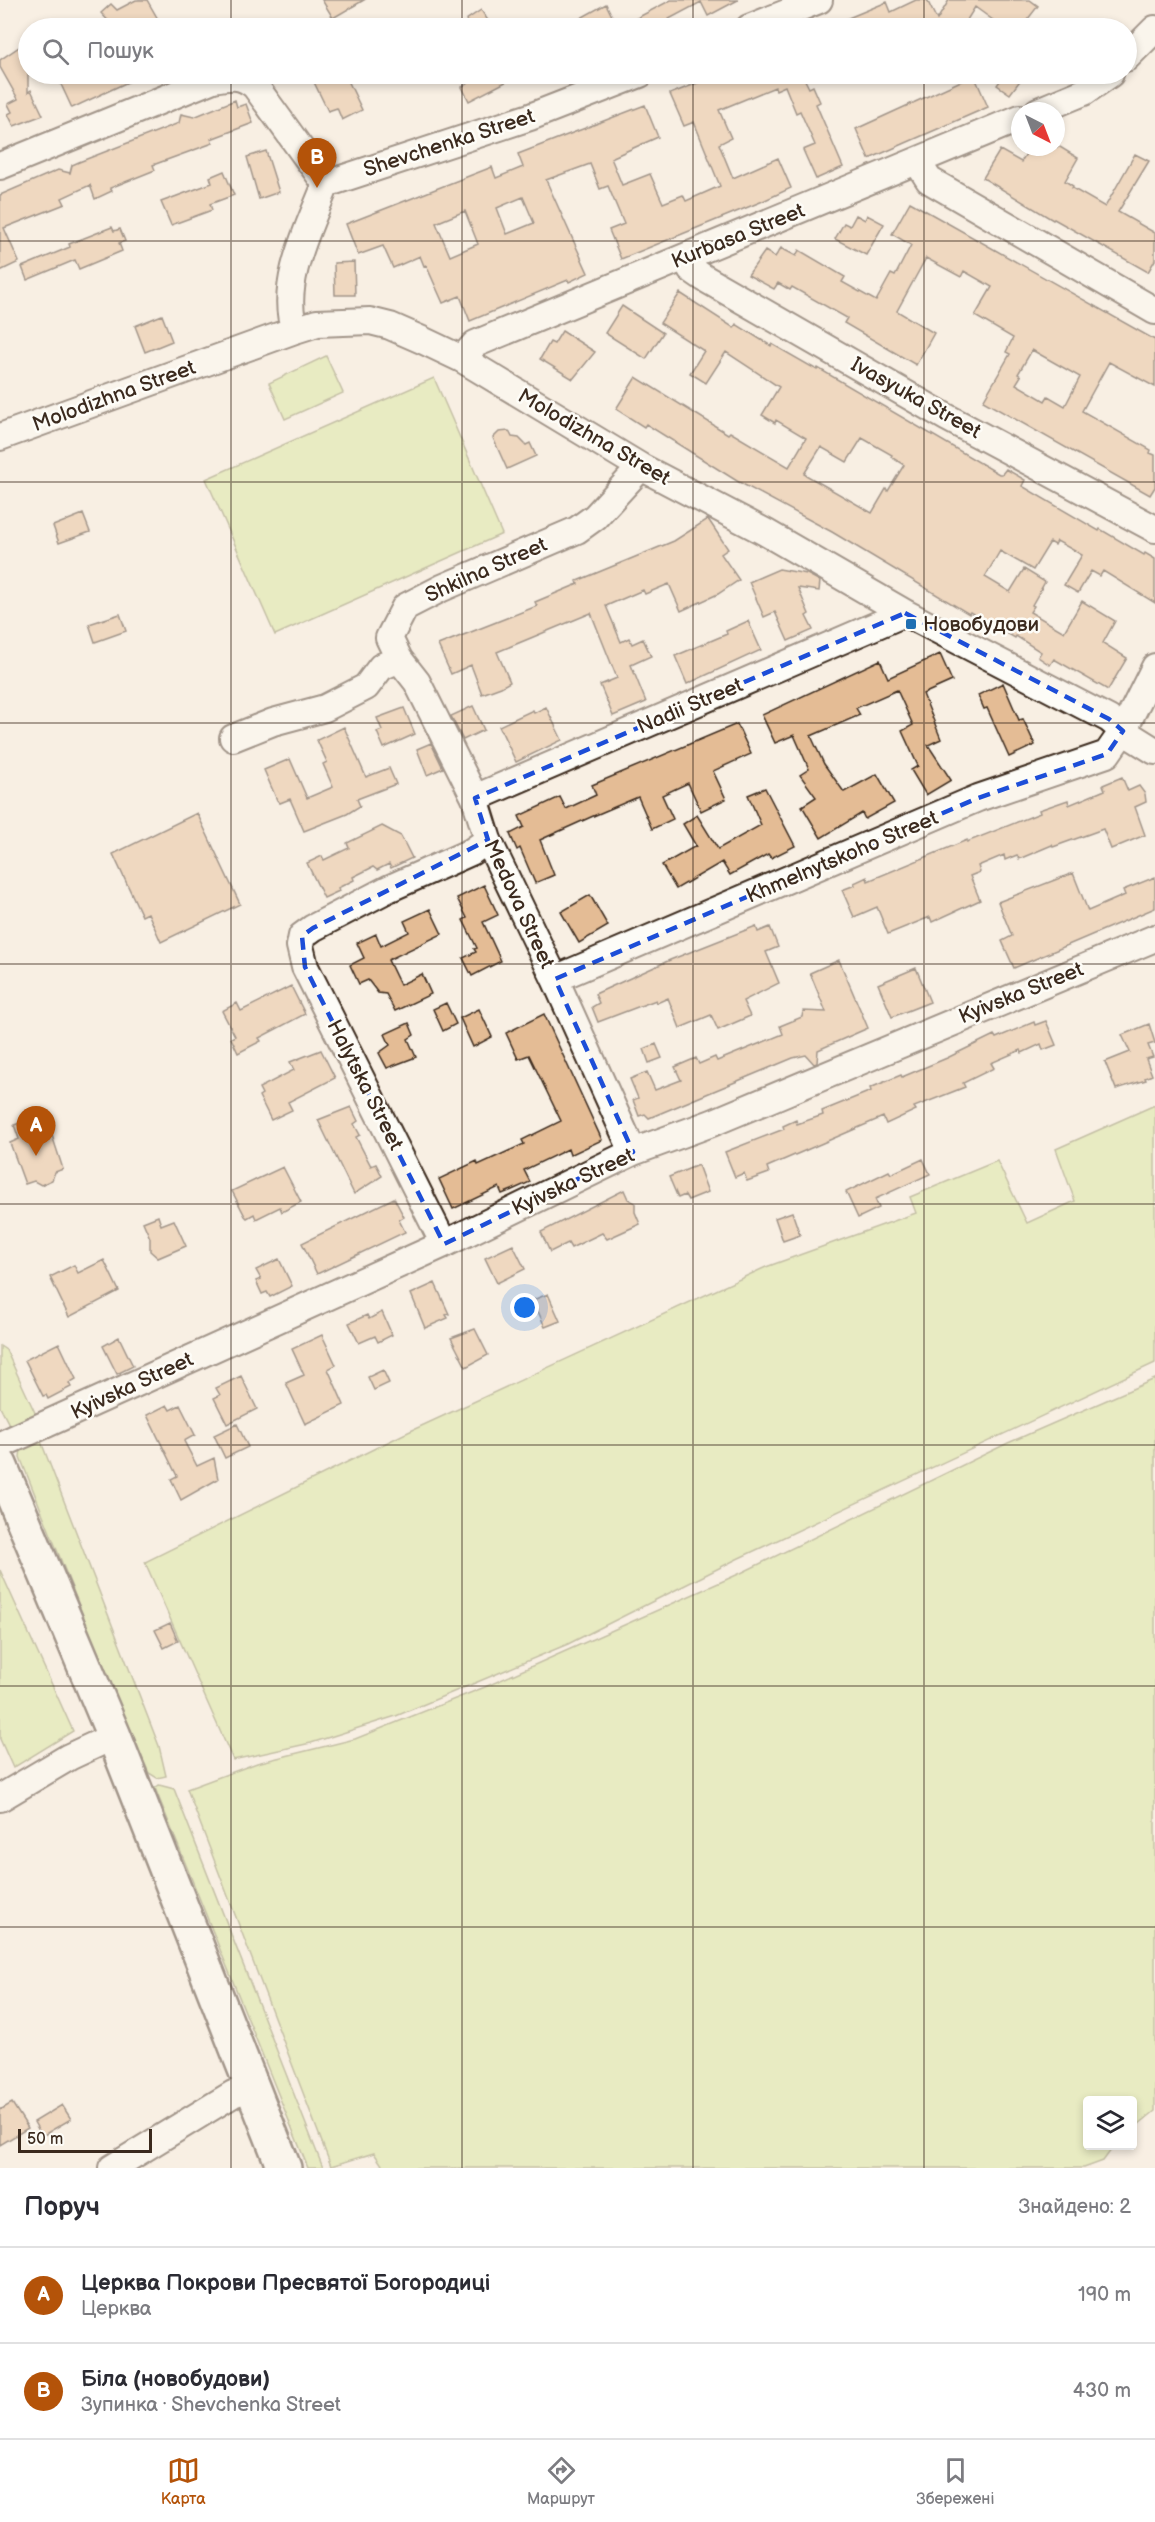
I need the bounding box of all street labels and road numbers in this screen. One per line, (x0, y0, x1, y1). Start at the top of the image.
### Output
street label: Shevchenka Street (360, 103, 538, 182)
street label: Kurbasa Street (668, 198, 809, 274)
street label: Ivasyuka Street (847, 352, 986, 444)
street label: Molodizhna Street (29, 355, 199, 437)
street label: Molodizhna Street (513, 383, 675, 491)
street label: Shkilna Street (421, 532, 551, 608)
street label: Nadii Street (633, 672, 747, 739)
street label: Khmelnytskoho Street (742, 805, 942, 909)
street label: Medova Street (478, 836, 560, 973)
street label: Kyivska Street (955, 956, 1087, 1029)
street label: Halytska Street (321, 1016, 409, 1155)
street label: Kyivska Street (508, 1143, 639, 1221)
street label: Kyivska Street (67, 1347, 198, 1425)

